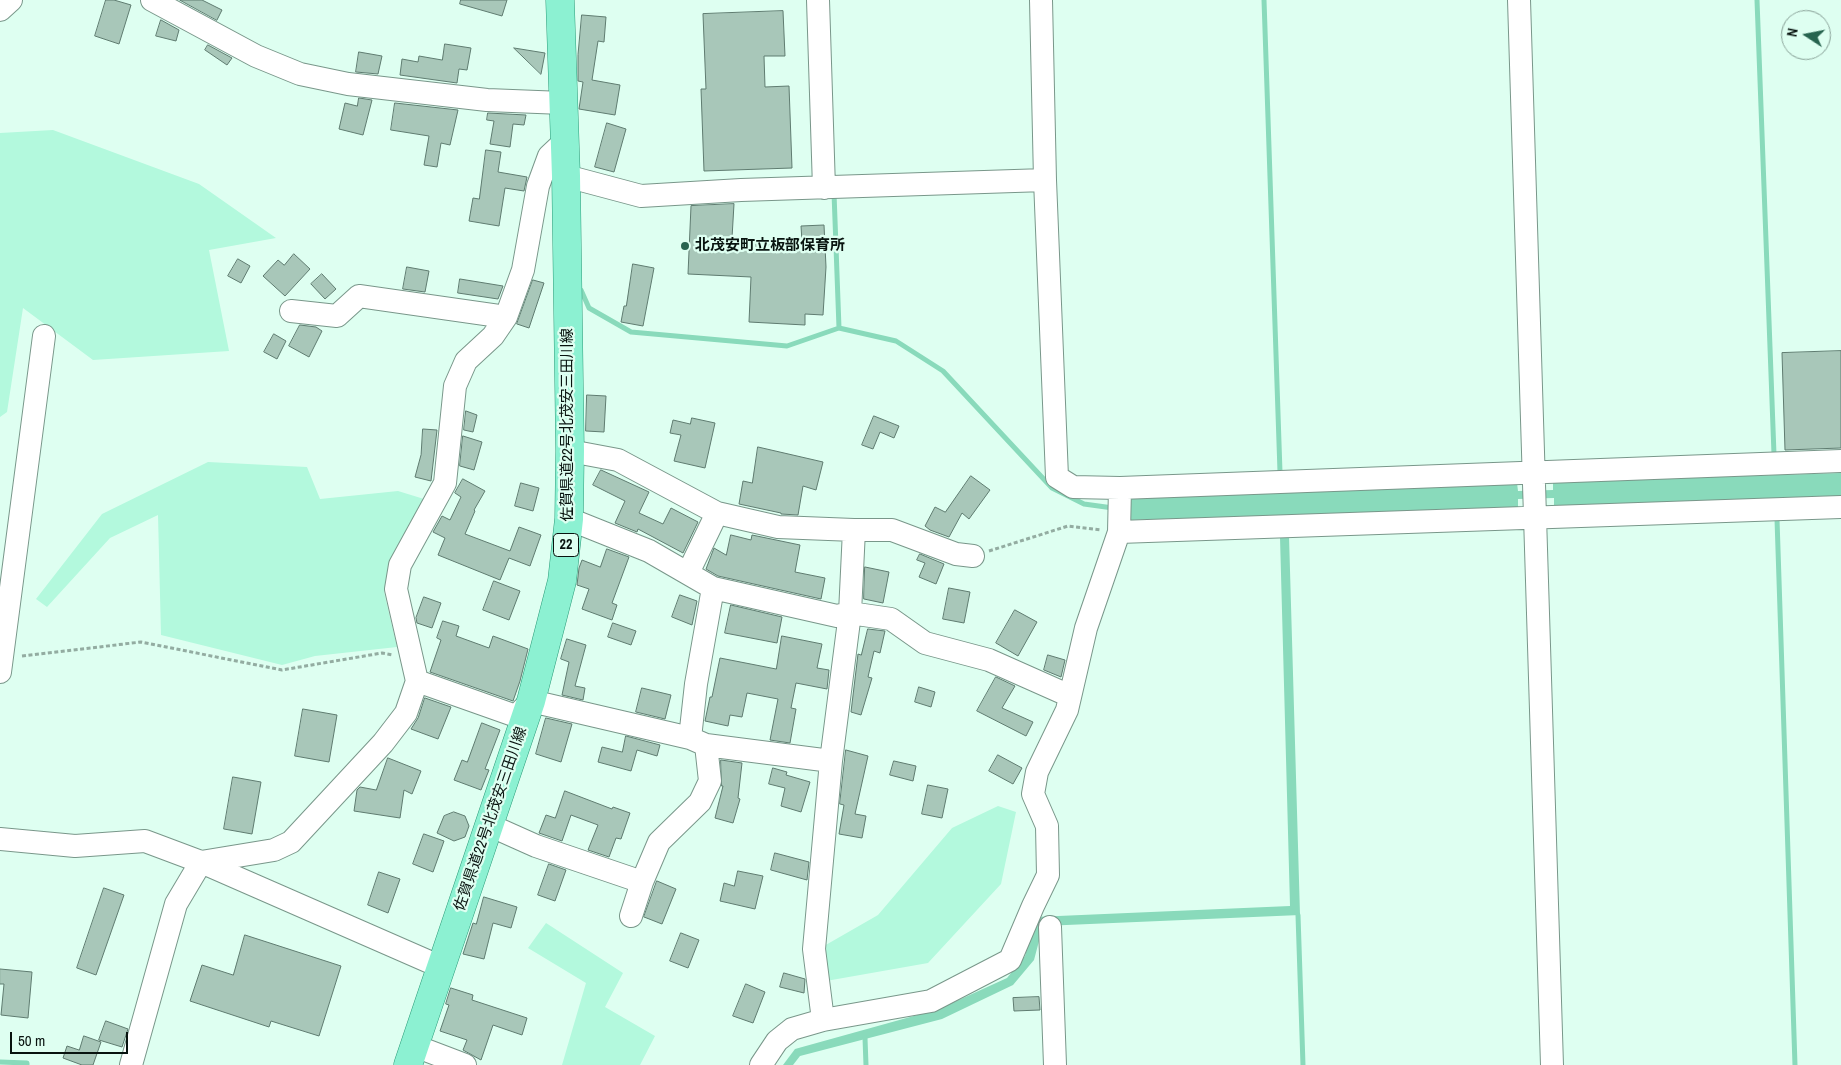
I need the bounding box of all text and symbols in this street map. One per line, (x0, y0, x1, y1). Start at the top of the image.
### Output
north arrow (1781, 10, 1831, 60)
text: N (1783, 27, 1802, 38)
place label: 北茂安町立板部保育所 (695, 237, 845, 255)
marker: 北茂安町立板部保育所 (679, 240, 691, 252)
street label: 佐賀県道22号北茂安三田川線 (559, 328, 577, 522)
road number: 22 (554, 534, 578, 556)
street label: 佐賀県道22号北茂安三田川線 (451, 725, 531, 913)
scale bar (12, 1022, 130, 1054)
text: 50 m (18, 1030, 45, 1051)

